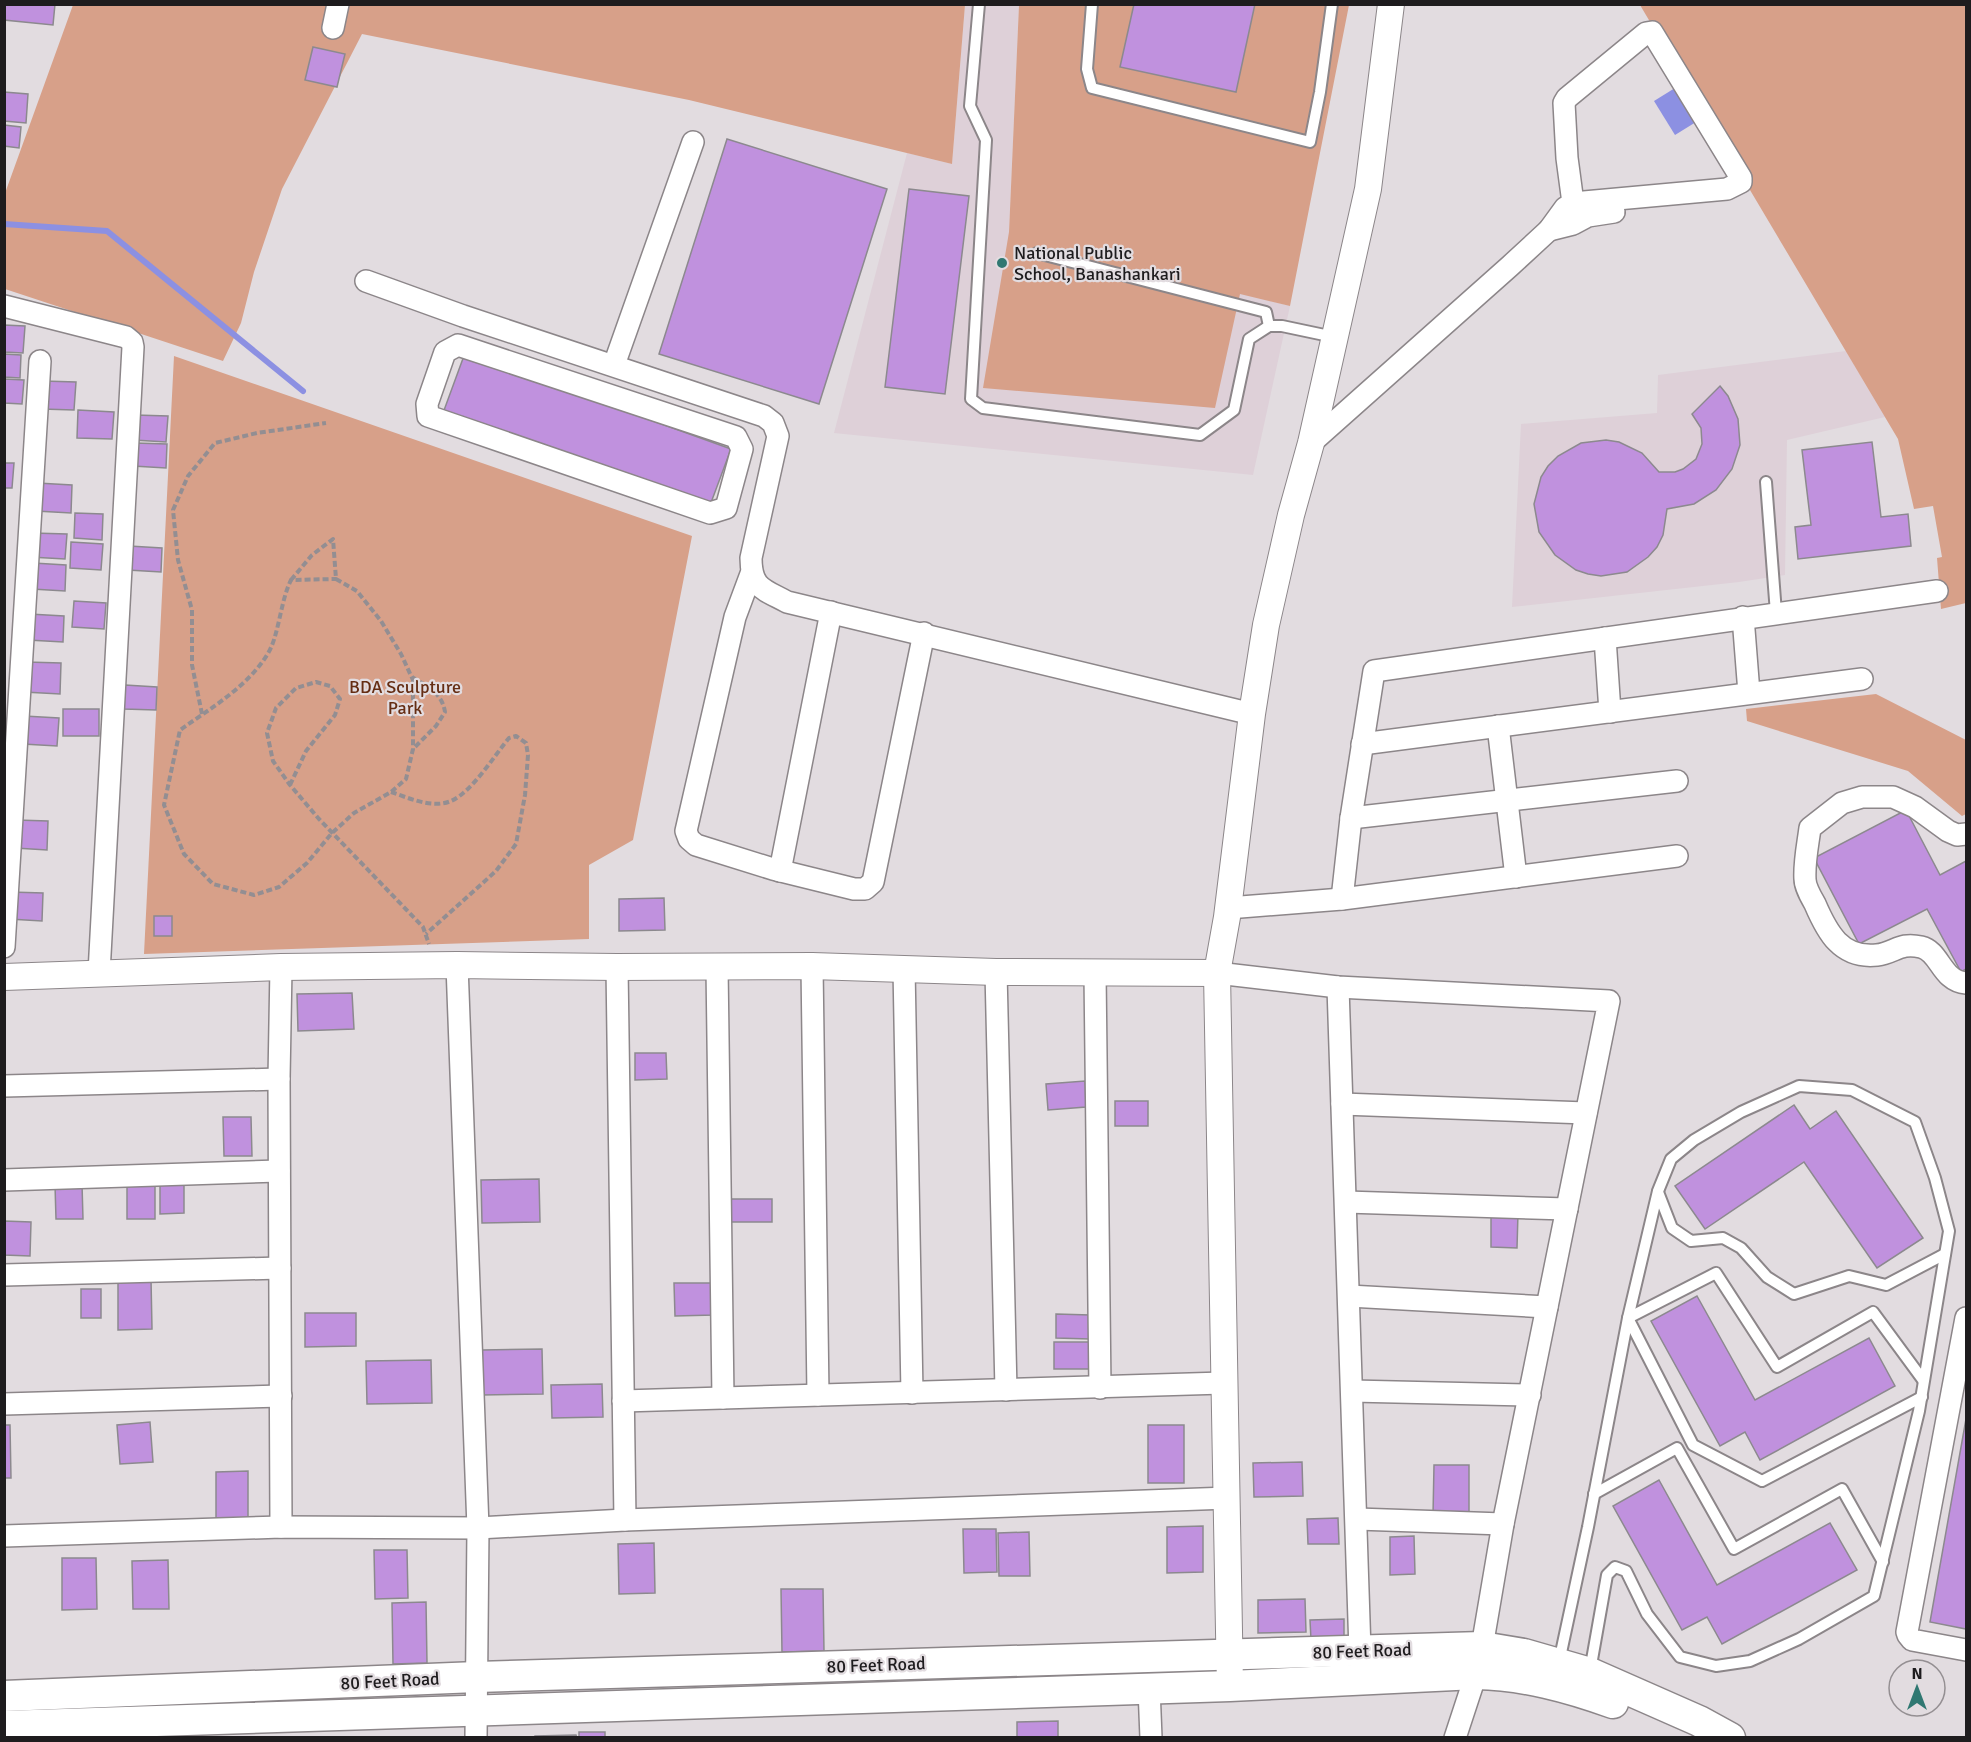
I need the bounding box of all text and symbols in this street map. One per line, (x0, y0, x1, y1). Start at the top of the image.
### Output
place label: National Public School, Banashankari (1014, 242, 1181, 285)
marker: National Public School, Banashankari (995, 256, 1009, 270)
park label: BDA Sculpture Park (349, 676, 461, 719)
street label: 80 Feet Road (1312, 1638, 1412, 1664)
street label: 80 Feet Road (826, 1652, 926, 1678)
north arrow (1887, 1658, 1947, 1718)
text: N (1911, 1664, 1923, 1684)
street label: 80 Feet Road (340, 1667, 440, 1695)

